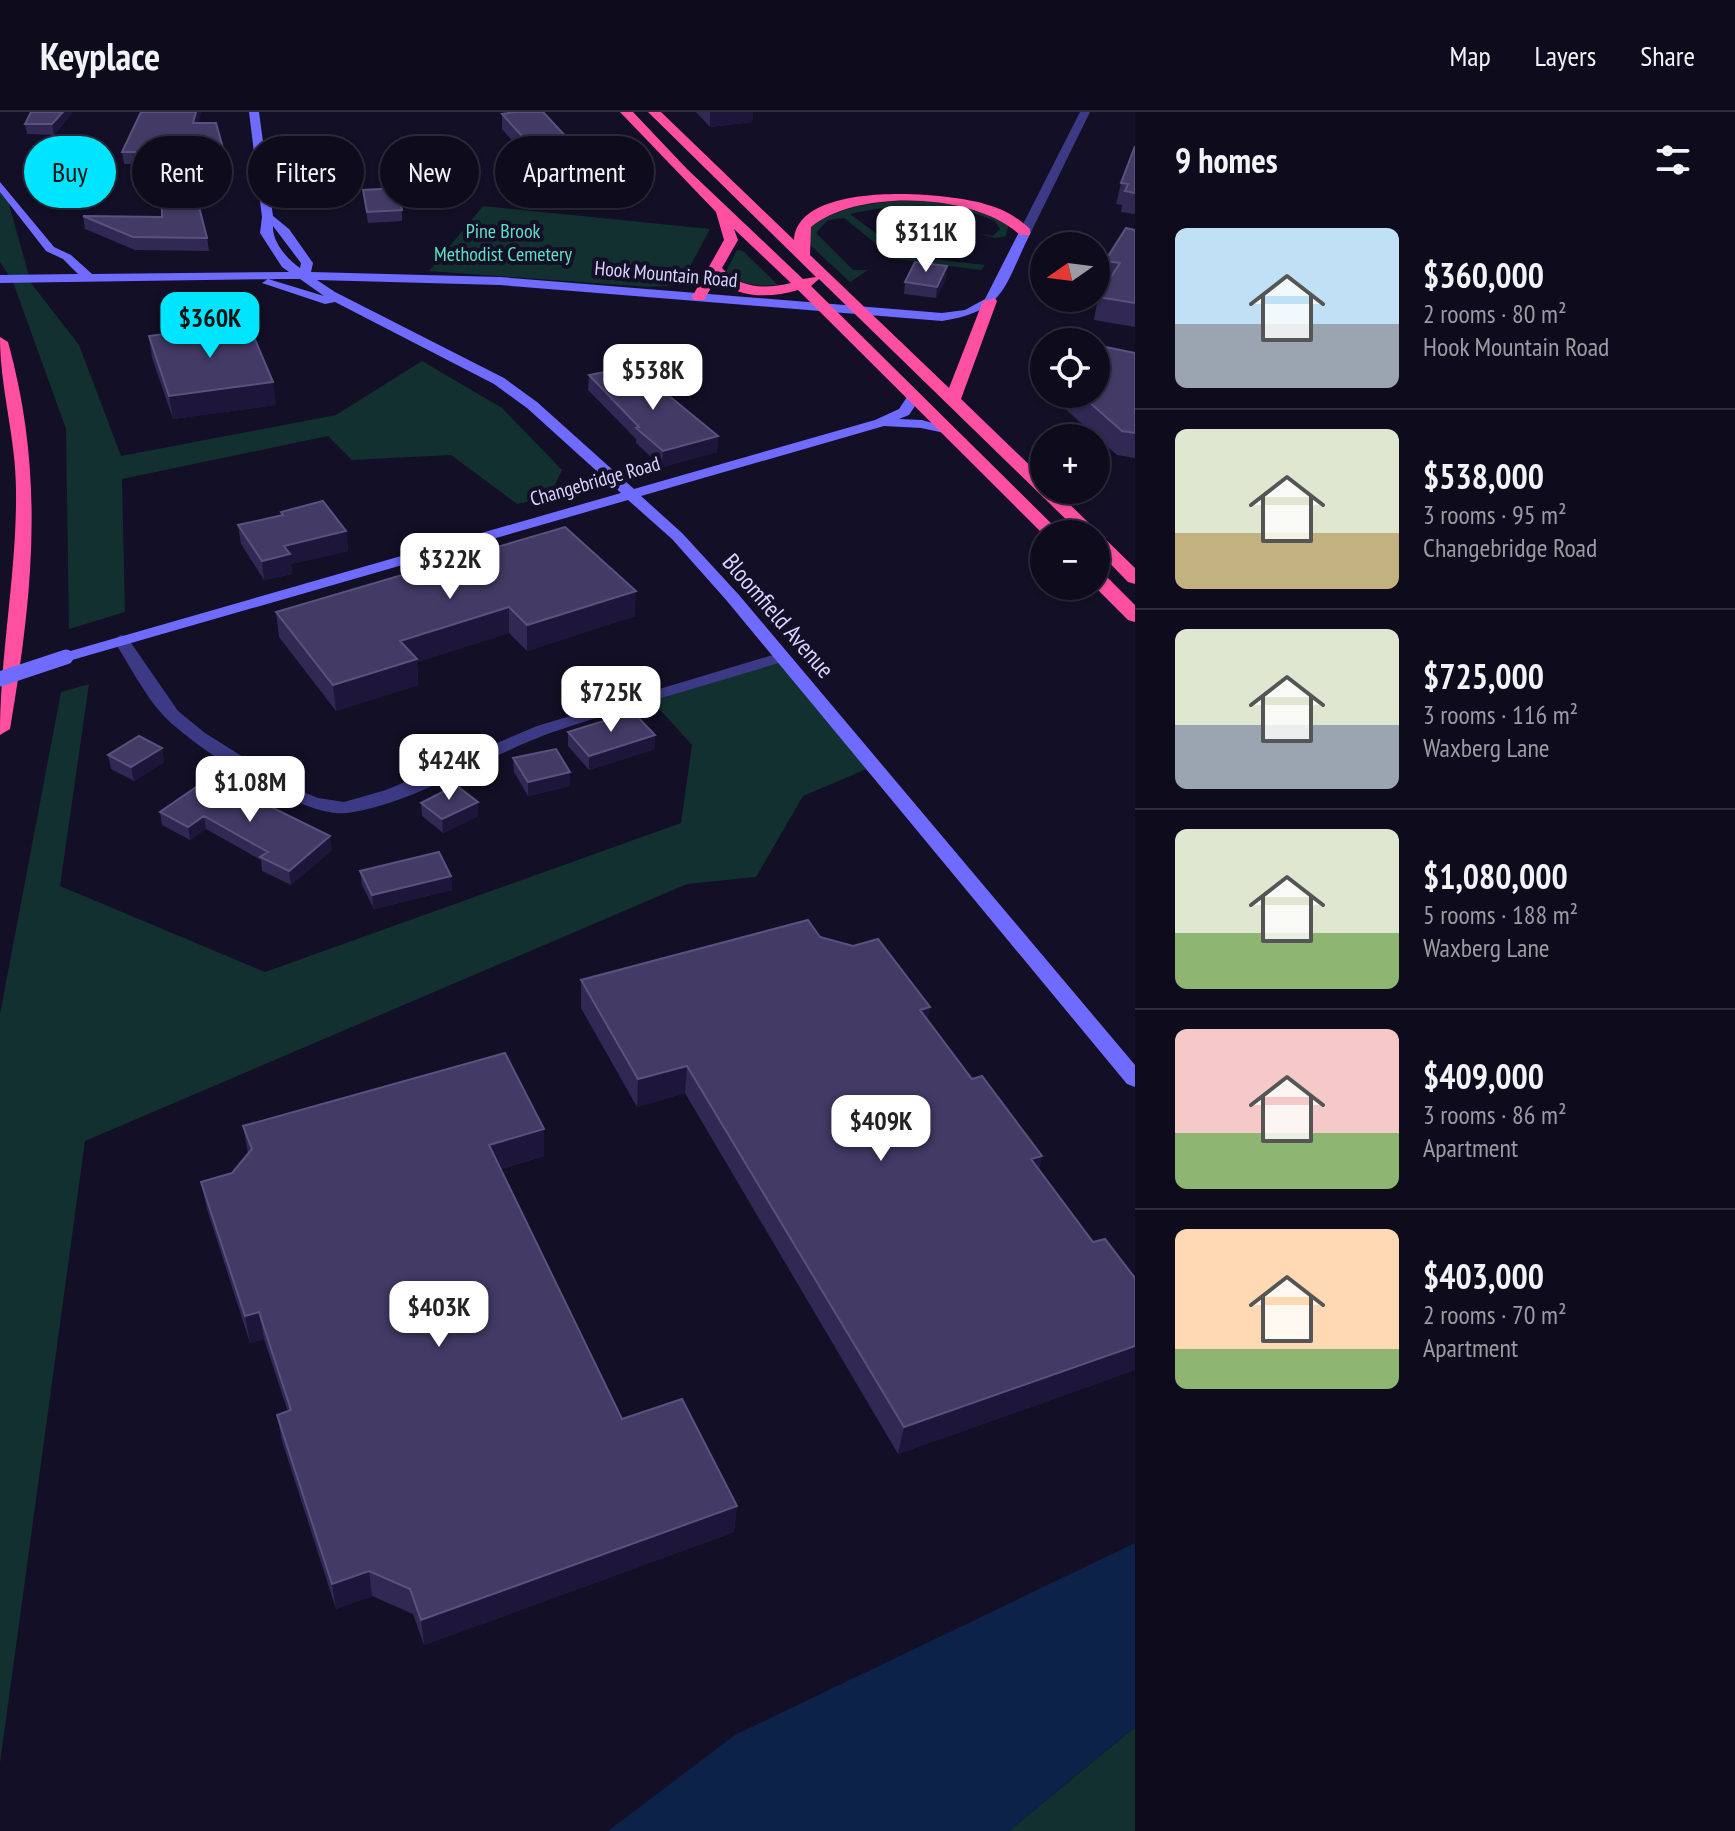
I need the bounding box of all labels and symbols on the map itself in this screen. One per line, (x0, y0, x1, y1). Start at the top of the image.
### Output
pin: $311K (870, 206, 982, 274)
park label: Pine Brook Methodist Cemetery (434, 218, 573, 267)
north arrow (1030, 232, 1110, 312)
street label: Hook Mountain Road (593, 255, 739, 293)
pin: $360K (154, 292, 266, 360)
pin: $538K (597, 344, 709, 412)
street label: Changebridge Road (527, 450, 663, 512)
pin: $322K (394, 533, 506, 601)
street label: Bloomfield Avenue (716, 547, 841, 684)
pin: $725K (555, 666, 667, 734)
pin: $424K (393, 734, 505, 802)
pin: $1.08M (185, 756, 315, 824)
pin: $409K (825, 1095, 937, 1163)
pin: $403K (383, 1281, 495, 1349)

